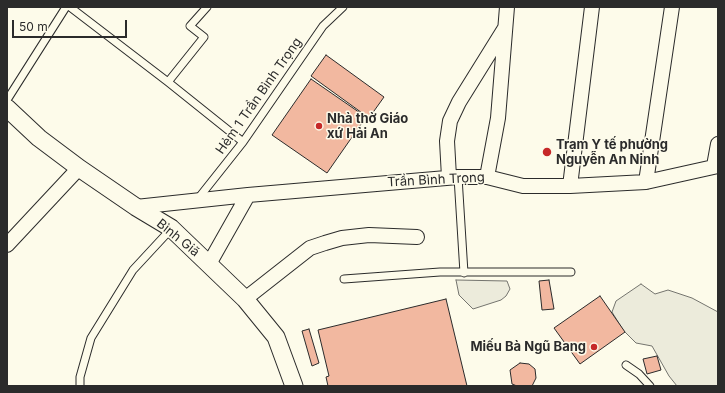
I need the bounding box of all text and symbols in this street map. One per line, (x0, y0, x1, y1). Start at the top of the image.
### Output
scale bar (14, 12, 129, 38)
text: 50 m (19, 19, 48, 34)
street label: Hẻm 1 Trần Bình Trọng (213, 35, 305, 157)
place label: Nhà thờ Giáo xứ Hải An (327, 111, 408, 142)
marker: Nhà thờ Giáo xứ Hải An (314, 121, 324, 131)
place label: Trạm Y tế phường Nguyễn An Ninh (556, 137, 668, 168)
marker: Trạm Y tế phường Nguyễn An Ninh (541, 146, 553, 158)
street label: Trần Bình Trọng (387, 170, 485, 190)
street label: Bình Giã (153, 216, 203, 260)
place label: Miếu Bà Ngũ Bang (470, 339, 586, 355)
marker: Miếu Bà Ngũ Bang (589, 342, 599, 352)

